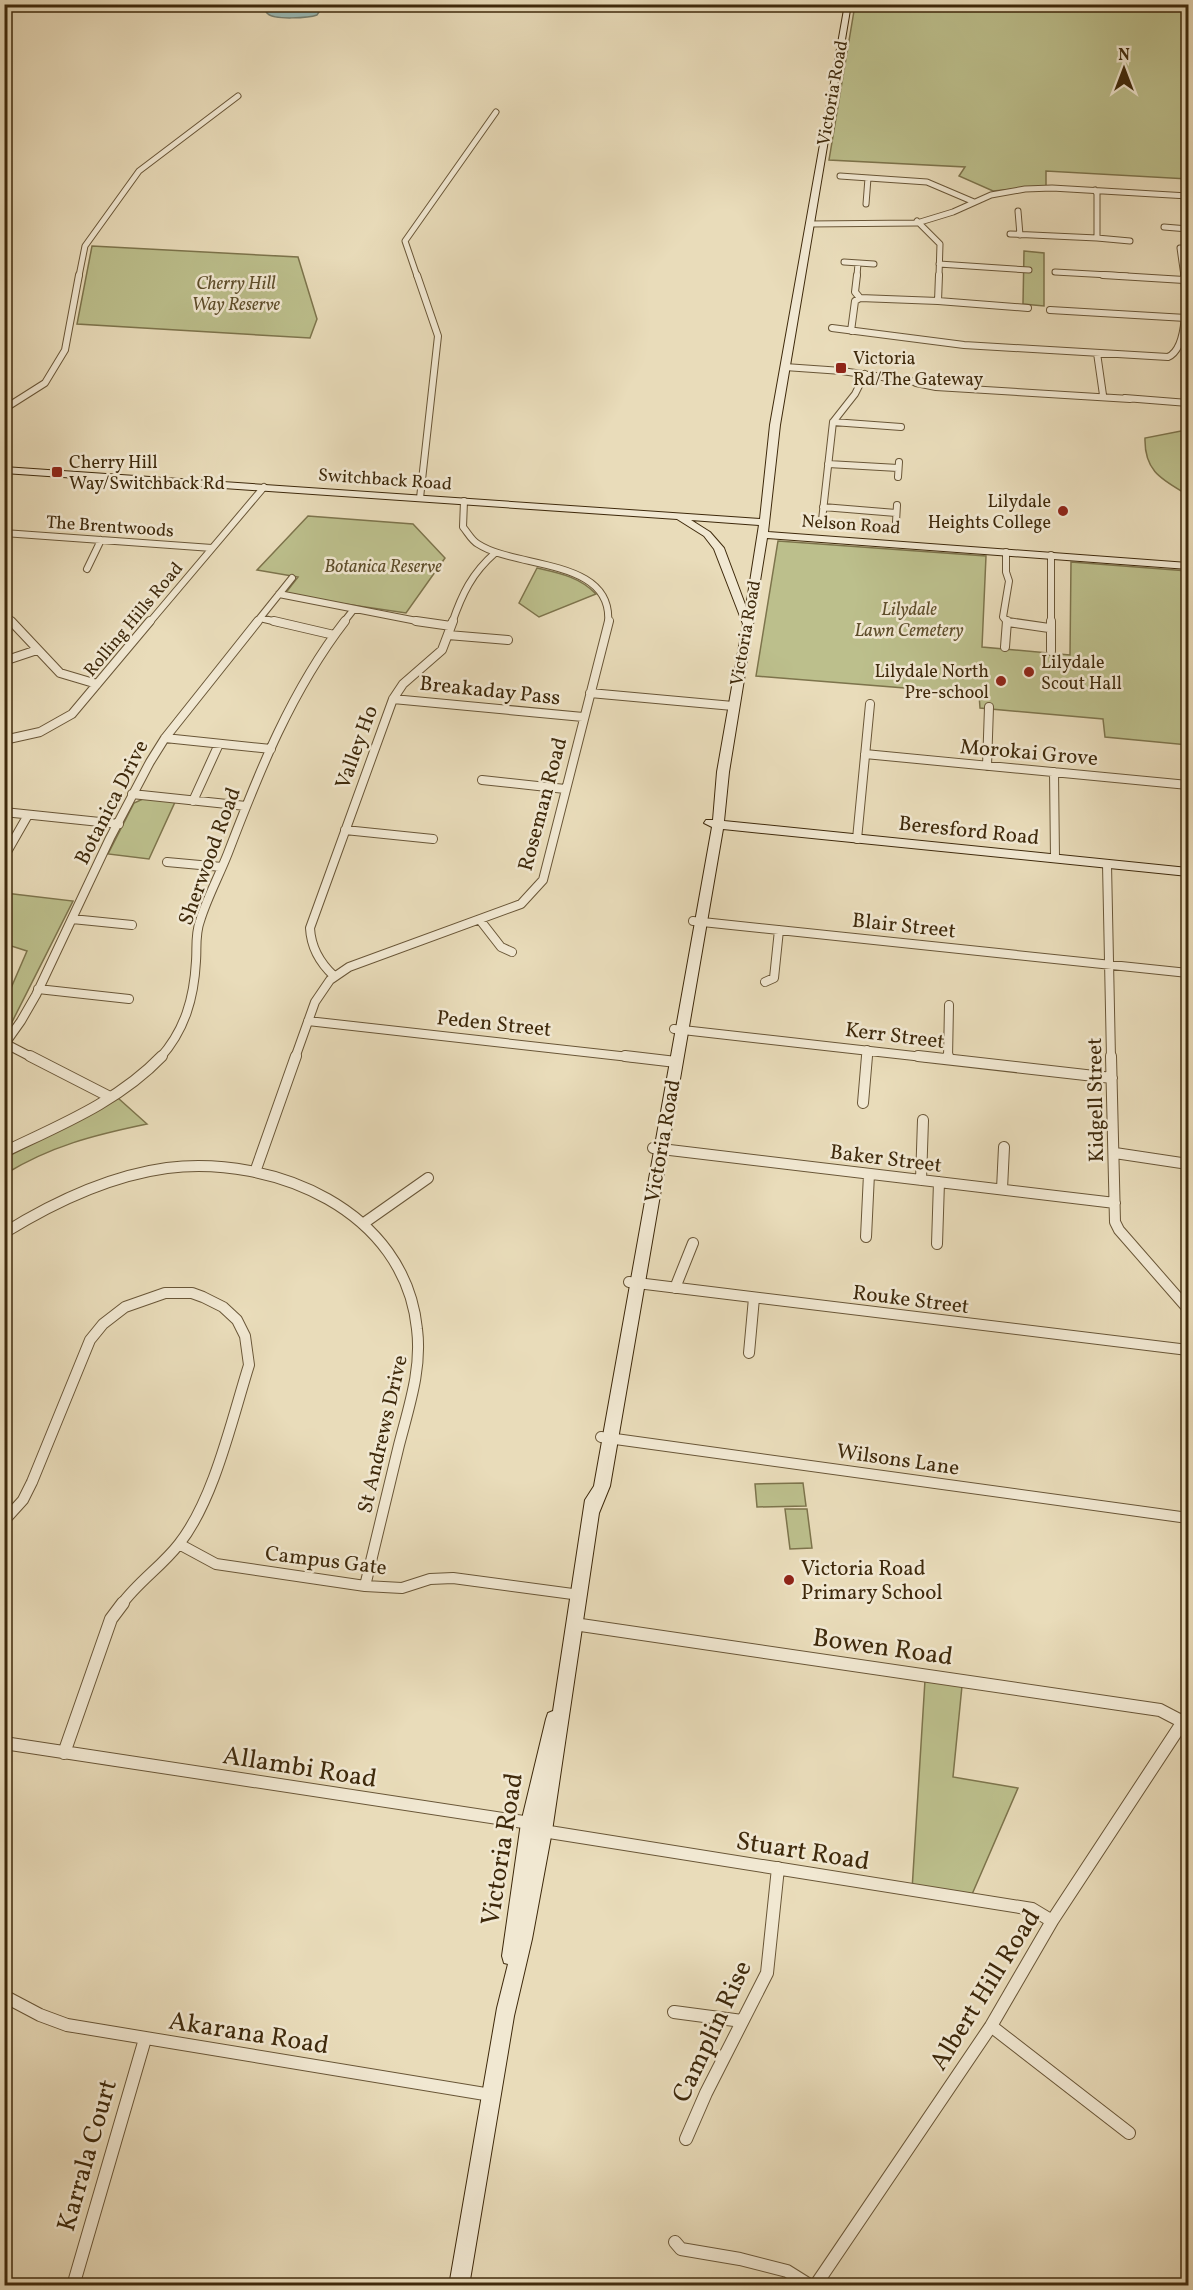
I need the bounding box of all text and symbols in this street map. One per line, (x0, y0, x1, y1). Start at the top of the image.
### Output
street label: Victoria Road (812, 39, 855, 148)
north arrow (1094, 39, 1154, 99)
text: N (1118, 45, 1130, 67)
park label: Cherry Hill Way Reserve (192, 272, 281, 318)
place label: Victoria Rd/The Gateway (853, 347, 983, 393)
marker: Victoria Rd/The Gateway (834, 361, 848, 375)
place label: Cherry Hill Way/Switchback Rd (69, 451, 225, 497)
street label: Switchback Road (317, 463, 453, 498)
marker: Cherry Hill Way/Switchback Rd (50, 465, 64, 479)
place label: Lilydale Heights College (928, 490, 1051, 536)
marker: Lilydale Heights College (1056, 504, 1070, 518)
street label: Nelson Road (800, 510, 901, 541)
street label: The Brentwoods (45, 511, 175, 544)
park label: Botanica Reserve (324, 555, 442, 580)
street label: Rolling Hills Road (79, 557, 190, 683)
street label: Victoria Road (725, 579, 768, 688)
park label: Lilydale Lawn Cemetery (854, 598, 964, 644)
place label: Lilydale Scout Hall (1041, 651, 1122, 697)
place label: Lilydale North Pre-school (874, 660, 989, 706)
marker: Lilydale Scout Hall (1022, 665, 1036, 679)
street label: Breakaday Pass (418, 670, 562, 713)
marker: Lilydale North Pre-school (994, 674, 1008, 688)
street label: Valley Ho (329, 702, 386, 793)
street label: Morokai Grove (959, 733, 1099, 774)
street label: Roseman Road (512, 734, 575, 874)
street label: Botanica Drive (68, 735, 156, 870)
street label: Sherwood Road (172, 784, 249, 929)
street label: Beresford Road (897, 810, 1041, 853)
street label: Blair Street (851, 907, 957, 946)
street label: Peden Street (435, 1004, 553, 1045)
street label: Kerr Street (843, 1016, 946, 1057)
street label: Kidgell Street (1081, 1037, 1112, 1163)
street label: Victoria Road (638, 1077, 689, 1205)
street label: Baker Street (828, 1138, 944, 1181)
street label: Rouke Street (851, 1279, 971, 1322)
street label: St Andrews Drive (351, 1352, 416, 1516)
street label: Wilsons Lane (835, 1438, 961, 1483)
street label: Campus Gate (263, 1540, 388, 1583)
place label: Victoria Road Primary School (801, 1555, 942, 1608)
marker: Victoria Road Primary School (782, 1573, 796, 1587)
street label: Bowen Road (810, 1620, 955, 1676)
street label: Allambi Road (220, 1738, 379, 1798)
street label: Victoria Road (473, 1770, 533, 1928)
street label: Stuart Road (733, 1824, 872, 1880)
street label: Albert Hill Road (921, 1902, 1050, 2078)
street label: Camplin Rise (664, 1955, 761, 2109)
street label: Akarana Road (166, 2004, 331, 2064)
street label: Karrala Court (49, 2075, 127, 2236)

